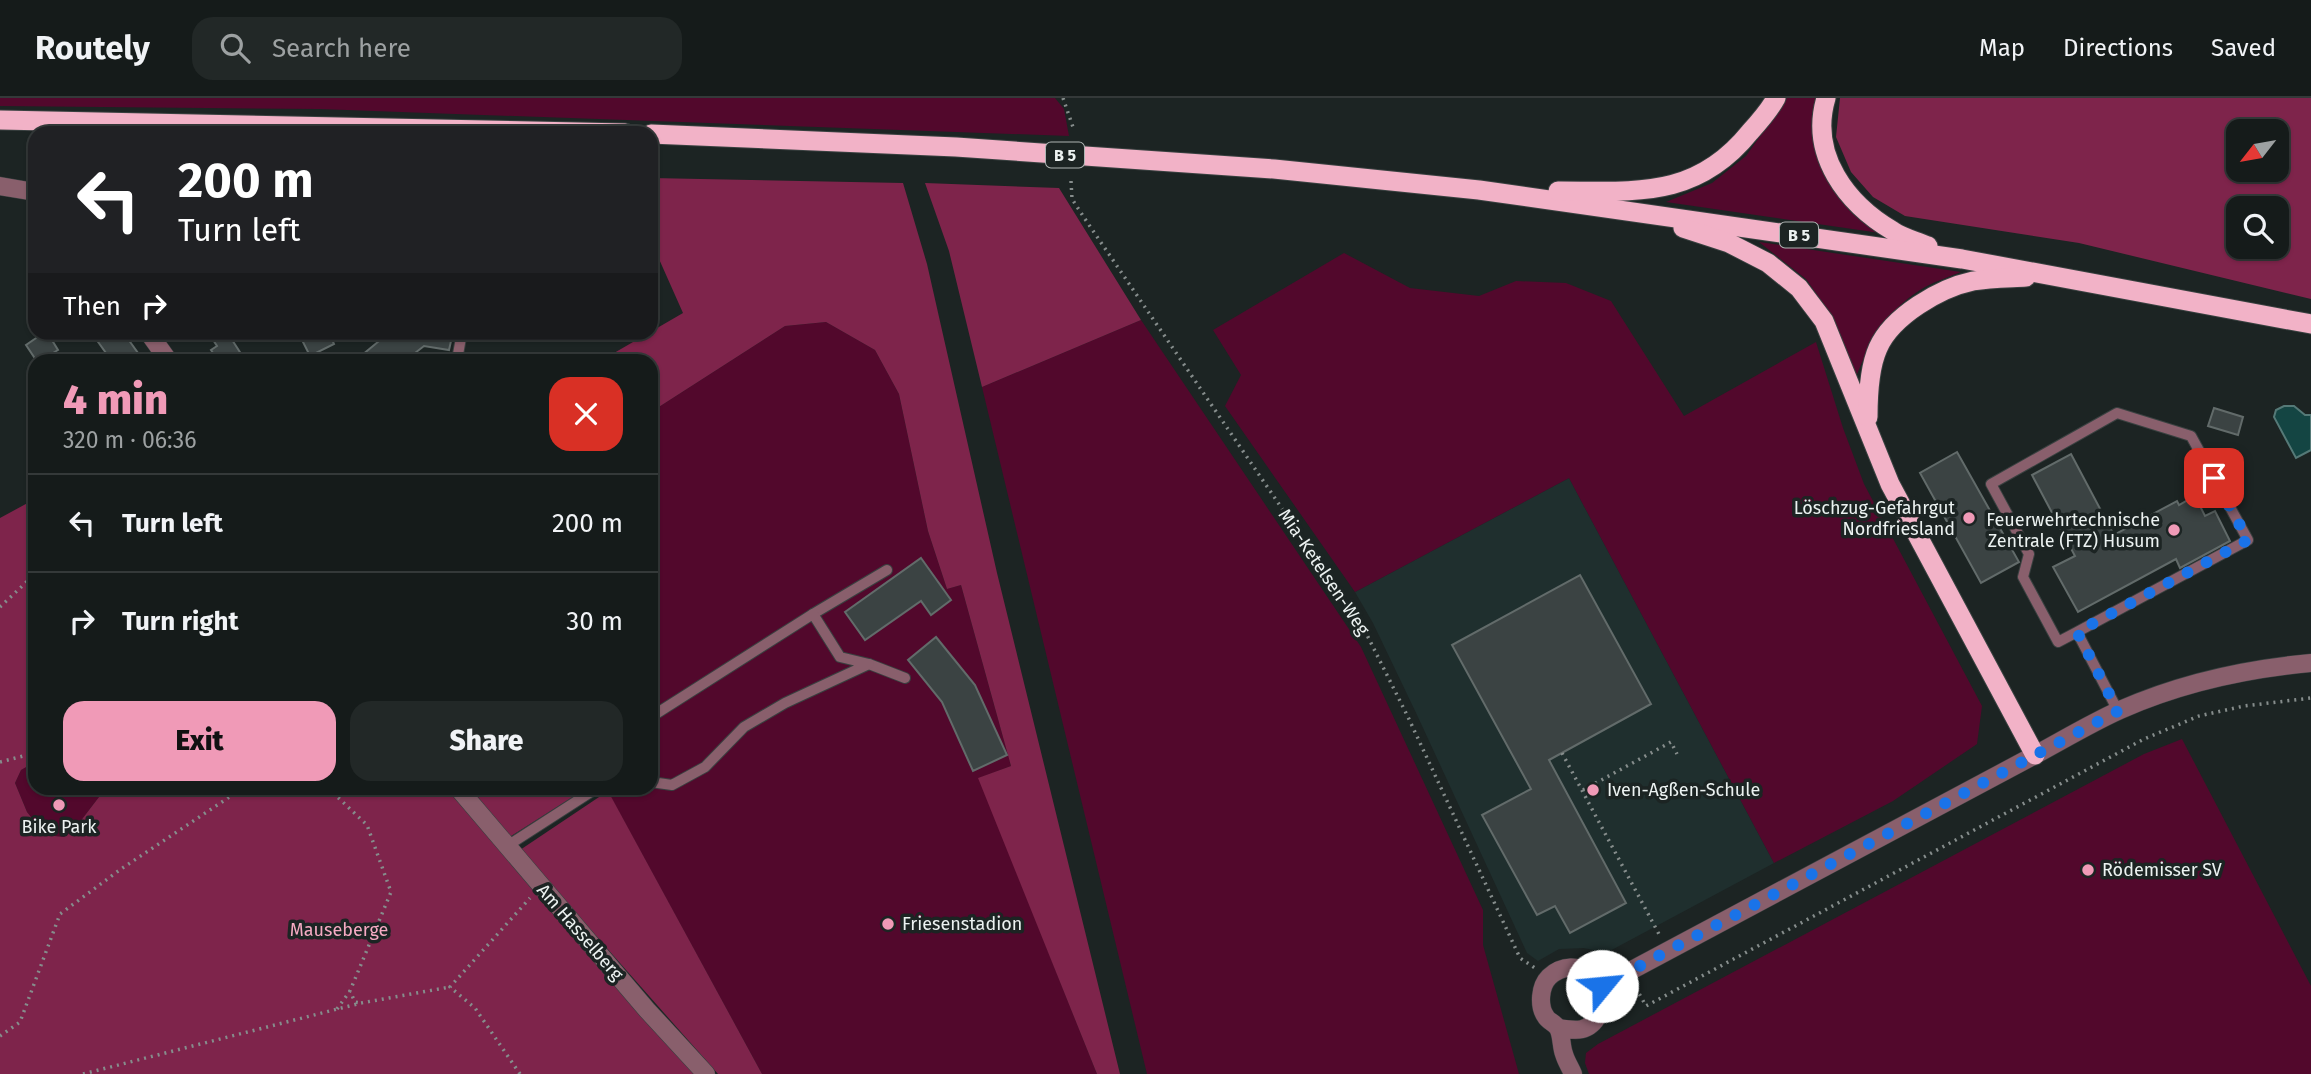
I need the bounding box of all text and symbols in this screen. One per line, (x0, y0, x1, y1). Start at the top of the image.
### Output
search box (192, 17, 682, 80)
text: Routely (35, 28, 150, 68)
icon: search (216, 29, 254, 67)
text: Search here (272, 33, 411, 64)
text: Map (1979, 34, 2025, 62)
text: Directions (2063, 34, 2173, 62)
text: Saved (2211, 34, 2276, 62)
north arrow (2226, 119, 2289, 182)
map controls (2226, 119, 2289, 259)
road number: B 5 (1046, 142, 1084, 167)
text: 200 m (178, 151, 314, 210)
icon: left (63, 154, 154, 245)
button: search (2226, 196, 2289, 259)
text: Turn left (178, 211, 300, 249)
road number: B 5 (1780, 223, 1818, 248)
icon: right (135, 287, 173, 325)
text: Then (63, 291, 121, 322)
text: 4 min (63, 375, 168, 425)
button: close (549, 377, 623, 451)
text: 320 m · 06:36 (63, 426, 197, 454)
pin (2184, 448, 2244, 508)
icon: arrive (2195, 459, 2233, 497)
place label: Löschzug-Gefahrgut Nordfriesland (1794, 497, 1955, 540)
icon: left (63, 504, 101, 542)
street label: Mia-Ketelsen-Weg (1274, 505, 1375, 640)
text: Turn left (122, 508, 223, 539)
text: 200 m (552, 508, 623, 539)
place label: Feuerwehrtechnische Zentrale (FTZ) Husum (1986, 509, 2160, 552)
marker: Löschzug-Gefahrgut Nordfriesland (1961, 510, 1977, 526)
marker: Feuerwehrtechnische Zentrale (FTZ) Husum (2166, 522, 2182, 538)
icon: right (63, 602, 101, 640)
text: Turn right (122, 606, 239, 637)
text: 30 m (566, 606, 623, 637)
button: Exit (63, 701, 336, 781)
button: Share (350, 701, 623, 781)
place label: Iven-Agßen-Schule (1607, 779, 1760, 801)
marker: Iven-Agßen-Schule (1585, 782, 1601, 798)
marker: Bike Park (51, 797, 67, 813)
place label: Bike Park (21, 816, 97, 838)
place label: Rödemisser SV (2102, 859, 2222, 881)
marker: Rödemisser SV (2080, 862, 2096, 878)
street label: Am Hasselberg (532, 879, 628, 985)
place label: Friesenstadion (902, 913, 1022, 935)
marker: Friesenstadion (880, 916, 896, 932)
park label: Mauseberge (290, 919, 388, 941)
position arrow (1565, 949, 1639, 1023)

